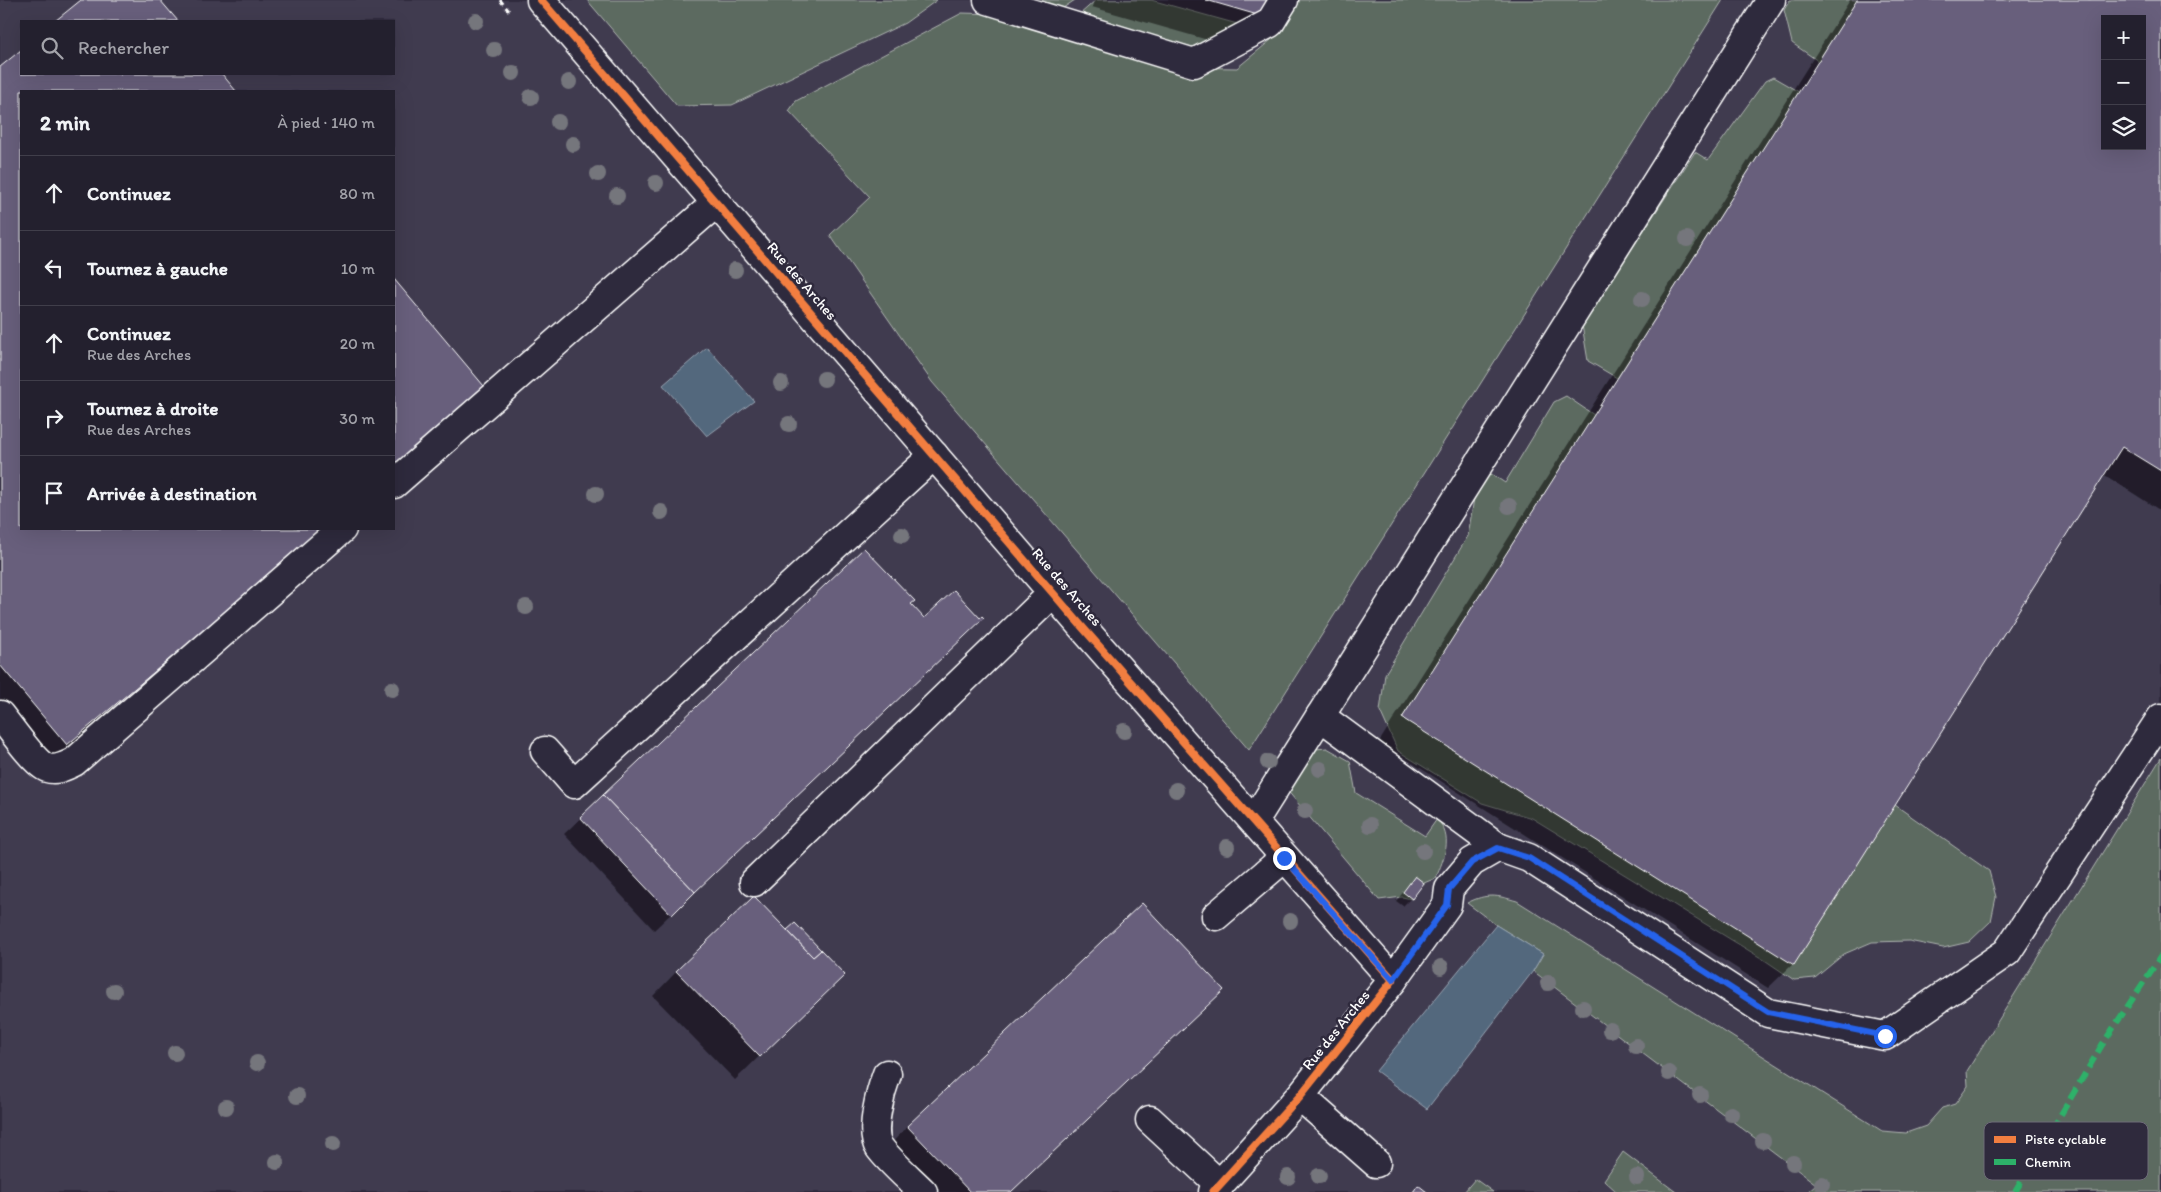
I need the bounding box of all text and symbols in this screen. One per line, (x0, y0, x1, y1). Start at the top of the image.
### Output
map controls (2101, 15, 2146, 150)
button: + (2101, 15, 2146, 60)
search box (20, 20, 395, 75)
icon: search (38, 34, 66, 62)
text: Rechercher (78, 36, 169, 59)
button: − (2101, 60, 2146, 105)
button: layers (2101, 105, 2146, 150)
text: 2 min (40, 110, 90, 135)
text: À pied · 140 m (277, 113, 375, 132)
icon: ahead (40, 179, 68, 207)
text: Continuez (87, 182, 171, 205)
text: 80 m (339, 184, 375, 203)
street label: Rue des Arches (763, 238, 841, 324)
icon: left (40, 254, 68, 282)
text: Tournez à gauche (87, 257, 228, 280)
text: 10 m (341, 259, 375, 278)
text: Continuez (87, 322, 171, 345)
icon: ahead (40, 329, 68, 357)
text: 20 m (340, 334, 375, 353)
text: Rue des Arches (87, 345, 191, 364)
text: Tournez à droite (87, 397, 219, 420)
icon: right (40, 404, 68, 432)
text: 30 m (339, 409, 375, 428)
text: Rue des Arches (87, 420, 191, 439)
icon: arrive (40, 479, 68, 507)
text: Arrivée à destination (87, 482, 257, 505)
street label: Rue des Arches (1028, 544, 1106, 630)
route end (1273, 847, 1296, 870)
street label: Rue des Arches (1298, 986, 1374, 1074)
route start (1874, 1025, 1897, 1048)
legend (1984, 1122, 2148, 1180)
text: Piste cyclable (2025, 1131, 2107, 1148)
text: Chemin (2025, 1154, 2071, 1171)

